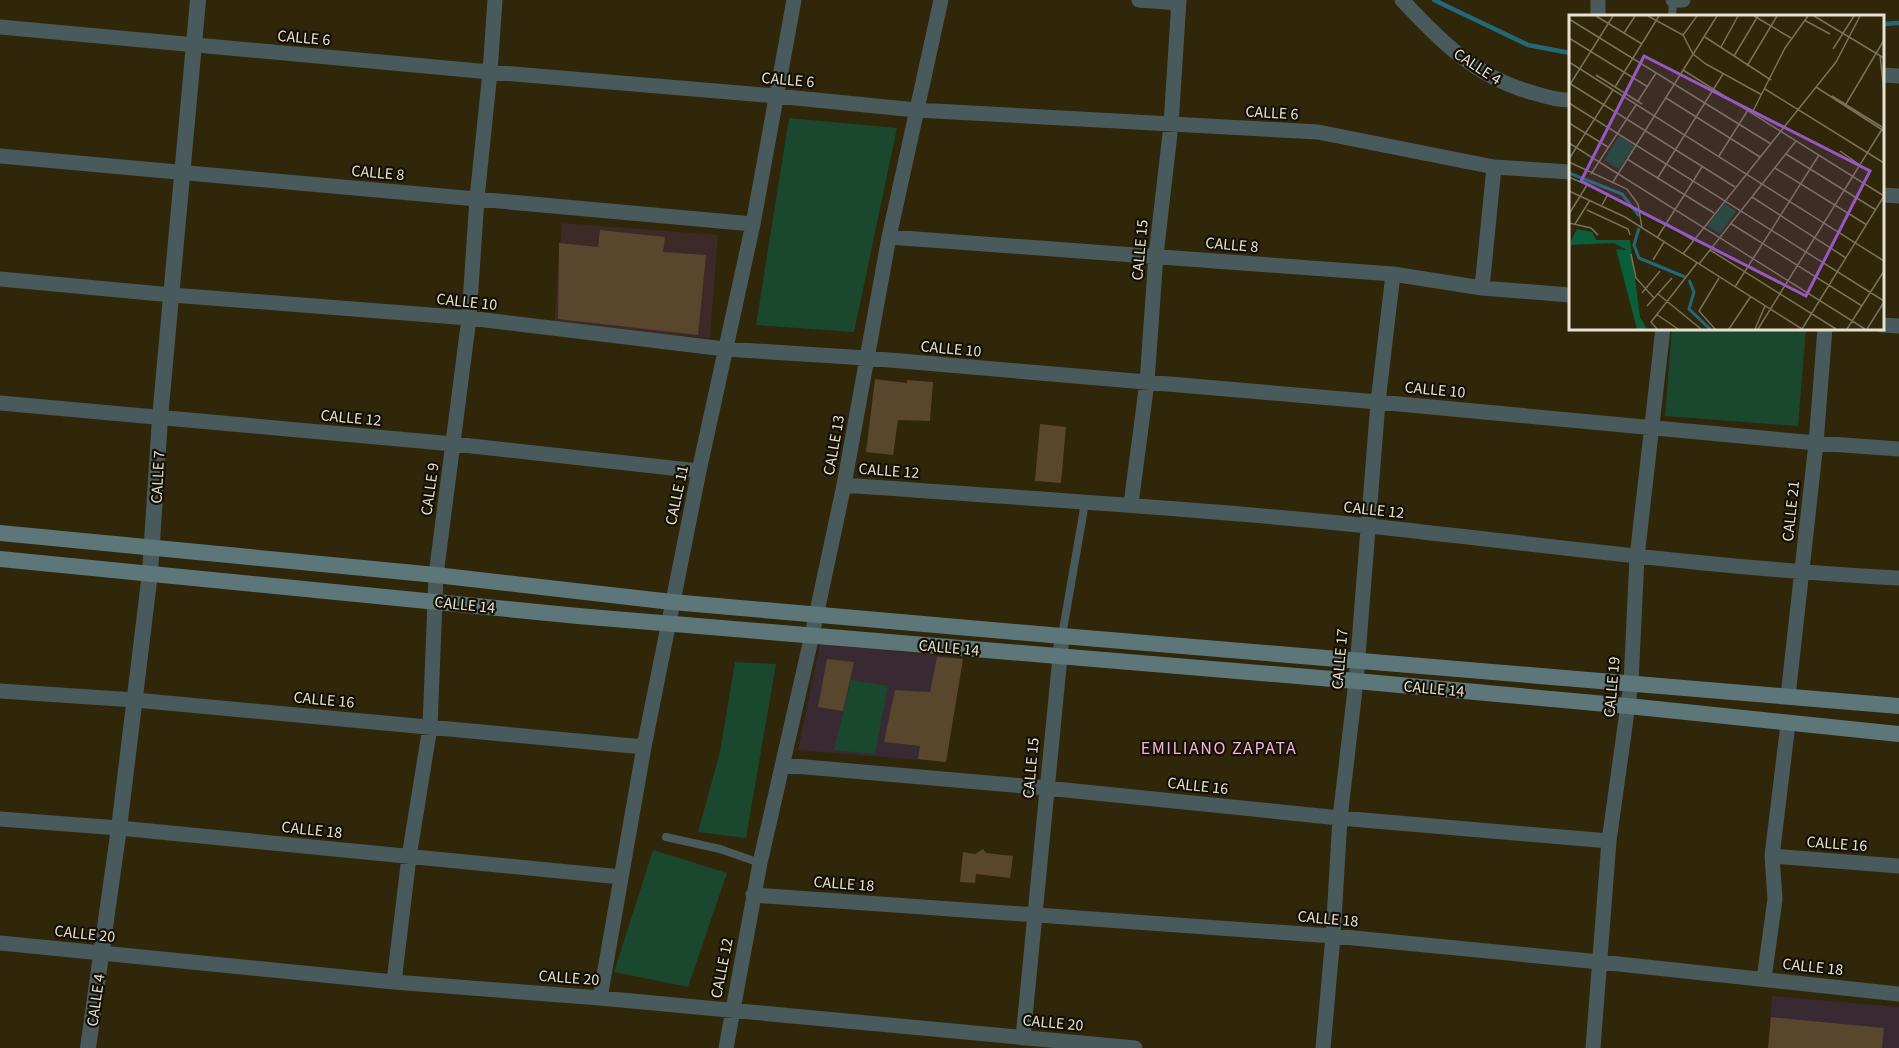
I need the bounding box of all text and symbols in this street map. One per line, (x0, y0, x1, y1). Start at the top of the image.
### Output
inset map (1569, 15, 1884, 330)
street label: CALLE 6 (277, 25, 331, 51)
street label: CALLE 4 (1449, 43, 1506, 91)
street label: CALLE 6 (761, 67, 815, 93)
street label: CALLE 6 (1245, 101, 1299, 125)
street label: CALLE 8 (351, 160, 405, 186)
street label: CALLE 15 (1126, 219, 1154, 281)
street label: CALLE 8 (1205, 232, 1259, 258)
street label: CALLE 10 (435, 288, 498, 316)
street label: CALLE 10 (920, 335, 982, 363)
street label: CALLE 10 (1404, 376, 1466, 404)
street label: CALLE 12 (320, 404, 382, 432)
street label: CALLE 13 (818, 413, 850, 477)
street label: CALLE 7 (146, 450, 170, 504)
street label: CALLE 12 (858, 458, 920, 484)
street label: CALLE 9 (415, 461, 445, 517)
street label: CALLE 11 (660, 463, 694, 527)
street label: CALLE 21 (1777, 480, 1805, 543)
street label: CALLE 12 (1342, 496, 1405, 524)
street label: CALLE 14 (433, 591, 496, 619)
street label: CALLE 17 (1326, 628, 1354, 690)
street label: CALLE 14 (918, 634, 980, 662)
street label: CALLE 19 (1598, 656, 1626, 718)
street label: CALLE 14 (1403, 675, 1465, 703)
street label: CALLE 16 (293, 686, 355, 714)
district label: EMILIANO ZAPATA (1141, 736, 1297, 761)
street label: CALLE 15 (1017, 737, 1045, 799)
street label: CALLE 16 (1166, 772, 1229, 800)
street label: CALLE 18 (280, 816, 343, 844)
street label: CALLE 16 (1806, 831, 1868, 857)
street label: CALLE 18 (813, 871, 875, 897)
street label: CALLE 18 (1297, 905, 1359, 933)
street label: CALLE 20 (53, 920, 116, 948)
street label: CALLE 12 (705, 936, 739, 1000)
street label: CALLE 18 (1781, 953, 1844, 981)
street label: CALLE 20 (538, 965, 600, 991)
street label: CALLE 4 (81, 972, 111, 1028)
street label: CALLE 20 (1022, 1009, 1084, 1037)

